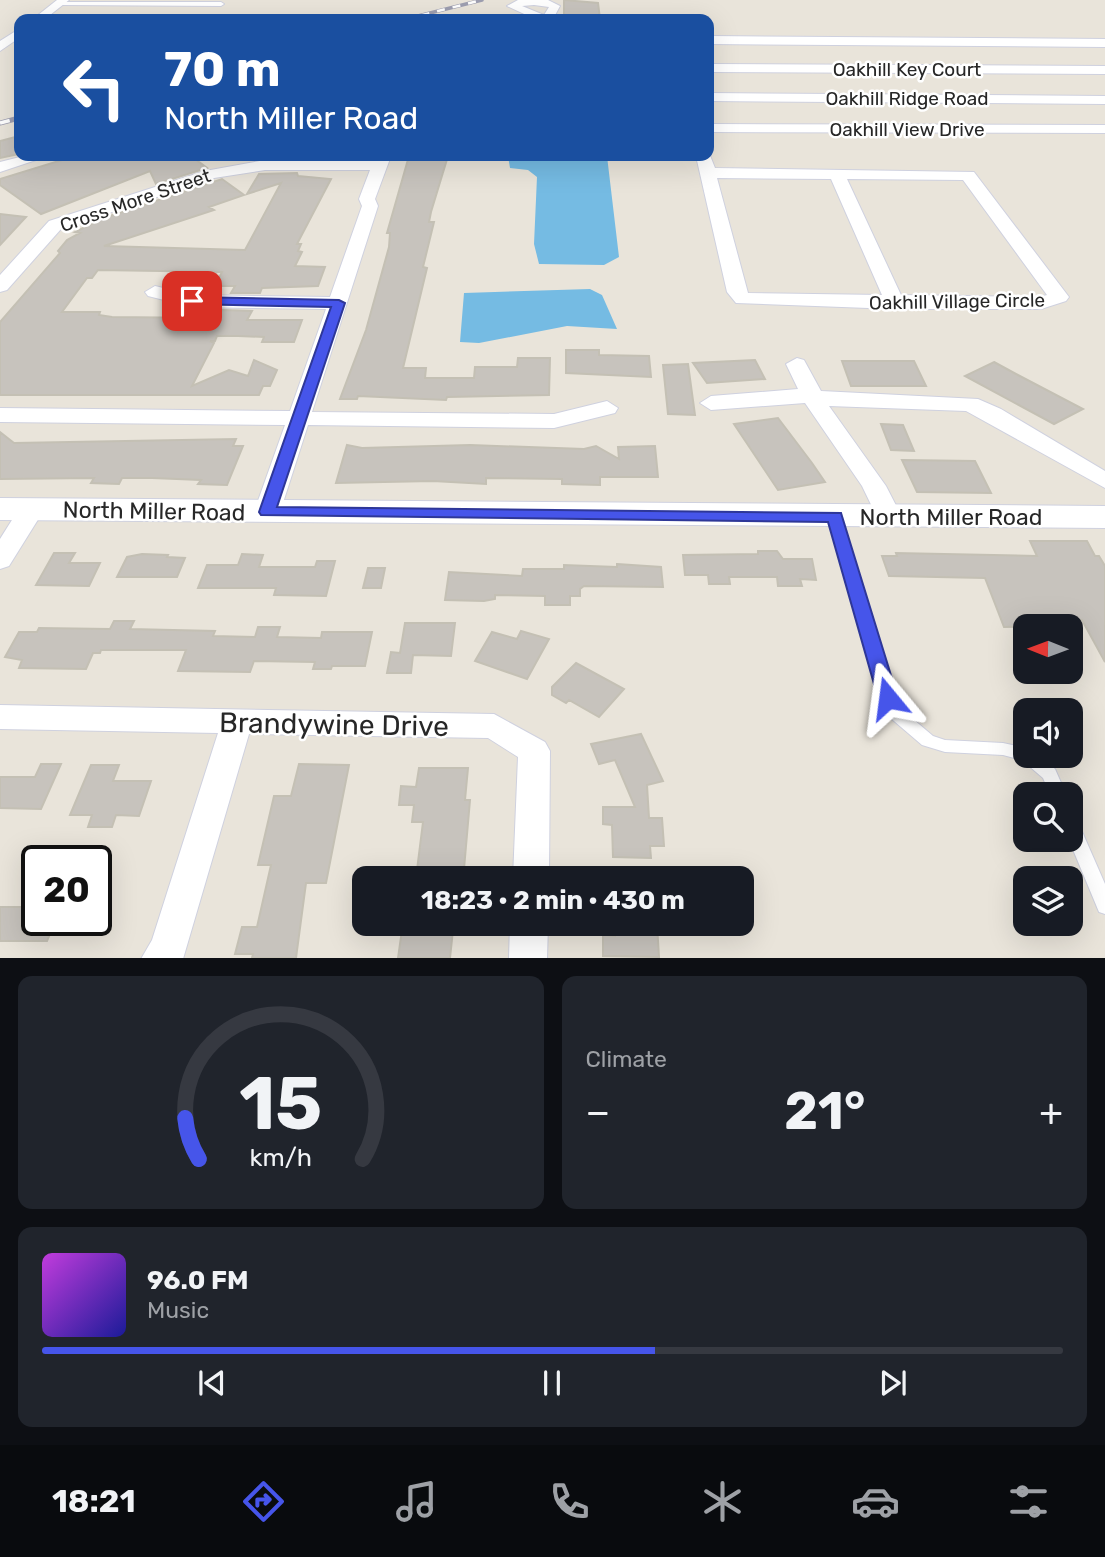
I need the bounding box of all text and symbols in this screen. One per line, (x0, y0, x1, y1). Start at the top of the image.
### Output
text: 70 m (164, 40, 281, 98)
icon: left (49, 42, 140, 133)
street label: Oakhill Key Court (833, 58, 982, 81)
street label: Oakhill Ridge Road (825, 87, 989, 110)
text: North Miller Road (164, 99, 418, 137)
street label: Oakhill View Drive (829, 118, 985, 141)
street label: Cross More Street (57, 164, 214, 237)
pin (162, 271, 222, 331)
icon: arrive (173, 282, 211, 320)
street label: Oakhill Village Circle (869, 288, 1045, 315)
street label: North Miller Road (62, 495, 246, 527)
street label: North Miller Road (860, 503, 1042, 531)
north arrow (1013, 614, 1083, 684)
map controls (1013, 614, 1083, 936)
position arrow (851, 661, 925, 735)
button: sound (1013, 698, 1083, 768)
street label: Brandywine Drive (219, 706, 449, 743)
button: search (1013, 782, 1083, 852)
speed limit sign: 20 (21, 845, 112, 936)
button: layers (1013, 866, 1083, 936)
text: 18:23 · 2 min · 430 m (421, 885, 685, 916)
text: Climate (586, 1045, 667, 1073)
text: 15 (239, 1061, 322, 1147)
text: 21° (784, 1080, 865, 1142)
text: − (586, 1089, 610, 1135)
text: + (1039, 1089, 1063, 1135)
text: km/h (250, 1142, 312, 1171)
text: 96.0 FM (147, 1265, 249, 1296)
text: Music (147, 1296, 209, 1324)
icon: previous (193, 1364, 231, 1402)
icon: pause (533, 1364, 571, 1402)
icon: next (874, 1364, 912, 1402)
icon: directions (239, 1477, 288, 1526)
icon: music (392, 1477, 441, 1526)
icon: phone (545, 1477, 594, 1526)
icon: climate (698, 1477, 747, 1526)
icon: car (851, 1477, 900, 1526)
icon: filters (1004, 1477, 1053, 1526)
text: 18:21 (52, 1482, 136, 1520)

